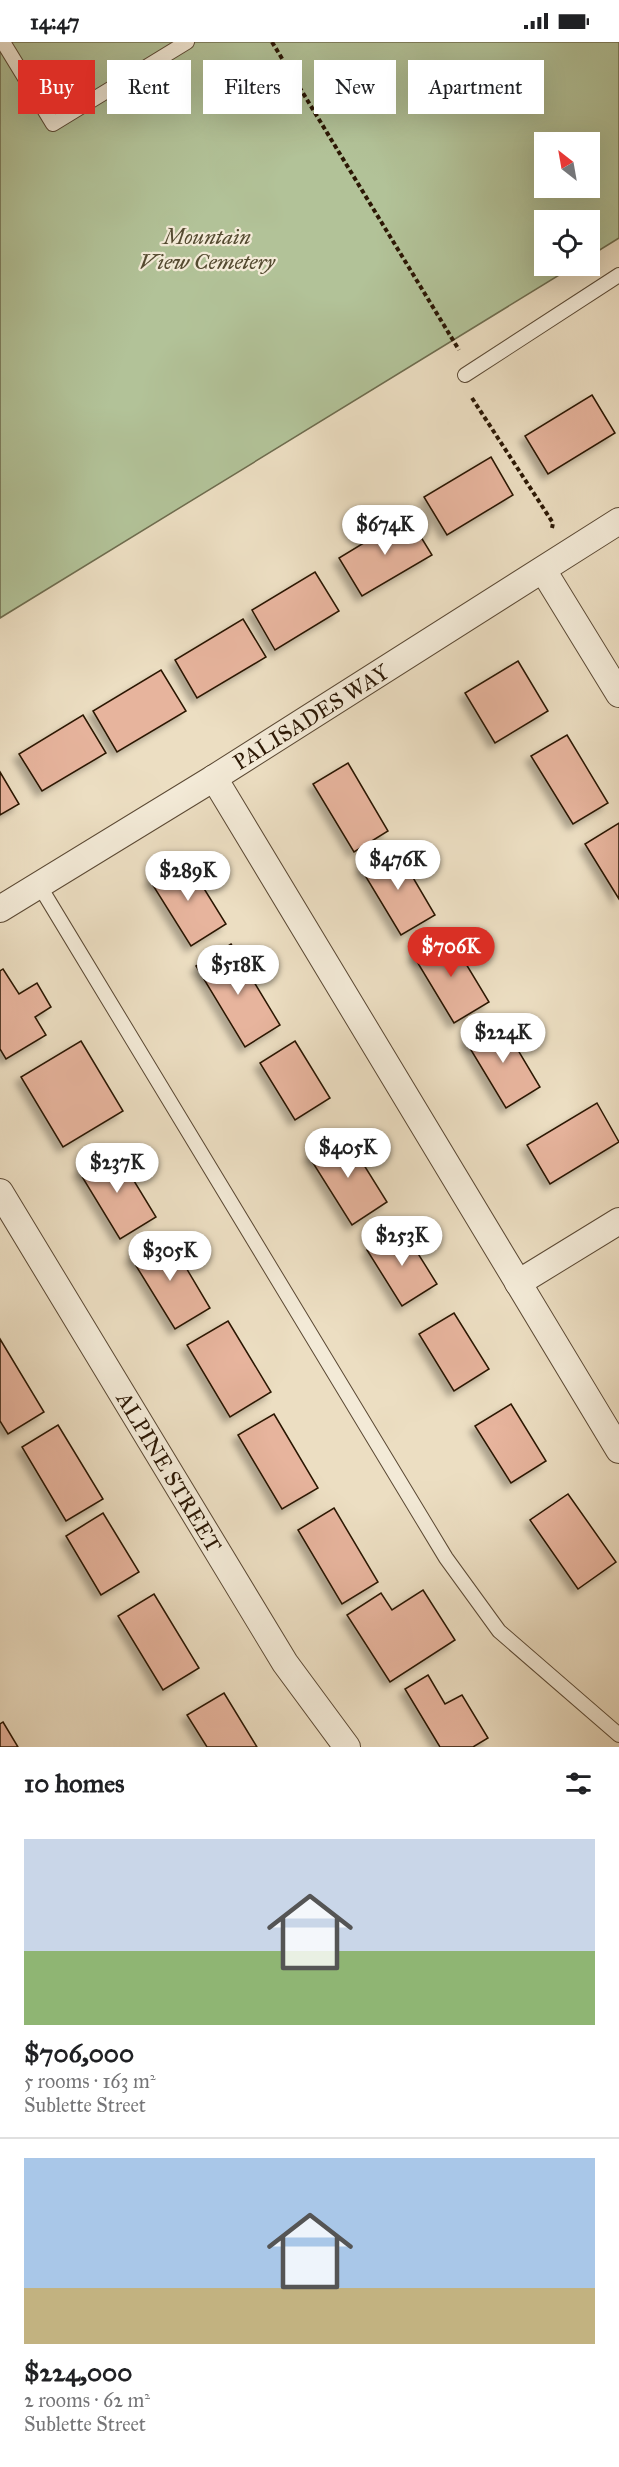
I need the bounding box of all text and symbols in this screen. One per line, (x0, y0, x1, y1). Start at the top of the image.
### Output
text: 14:47 (30, 8, 80, 35)
chip: Buy (18, 60, 95, 114)
chip: Rent (107, 60, 191, 114)
chip: Filters (203, 60, 302, 114)
chip: New (314, 60, 396, 114)
chip: Apartment (408, 60, 544, 114)
north arrow (534, 132, 600, 198)
map controls (534, 132, 600, 276)
button: locate (534, 210, 600, 276)
park label: Mountain View Cemetery (139, 223, 276, 275)
pin: $674K (343, 505, 427, 556)
text: $674K (356, 512, 414, 536)
street label: PALISADES WAY (228, 658, 395, 776)
pin: $476K (356, 840, 440, 891)
text: $476K (369, 847, 427, 871)
pin: $289K (146, 851, 230, 902)
text: $289K (159, 858, 217, 882)
pin: $706K (409, 927, 493, 978)
text: $706K (422, 934, 480, 958)
pin: $518K (196, 945, 280, 996)
text: $518K (211, 952, 265, 976)
pin: $224K (461, 1013, 545, 1064)
text: $224K (475, 1020, 532, 1044)
pin: $405K (306, 1128, 390, 1179)
text: $405K (319, 1135, 377, 1159)
pin: $237K (75, 1143, 159, 1194)
text: $237K (90, 1150, 144, 1174)
pin: $253K (360, 1216, 444, 1267)
text: $253K (375, 1223, 429, 1247)
pin: $305K (128, 1231, 212, 1282)
text: $305K (142, 1238, 198, 1262)
street label: ALPINE STREET (110, 1386, 227, 1557)
text: 10 homes (24, 1767, 125, 1799)
icon: filters (562, 1767, 595, 1800)
icon: home (256, 1878, 364, 1986)
text: $706,000 (24, 2037, 134, 2069)
text: 5 rooms · 163 m² (24, 2069, 156, 2093)
text: Sublette Street (24, 2093, 146, 2117)
icon: home (256, 2197, 364, 2305)
text: $224,000 (24, 2356, 132, 2388)
text: 2 rooms · 62 m² (24, 2388, 150, 2412)
text: Sublette Street (24, 2412, 146, 2436)

